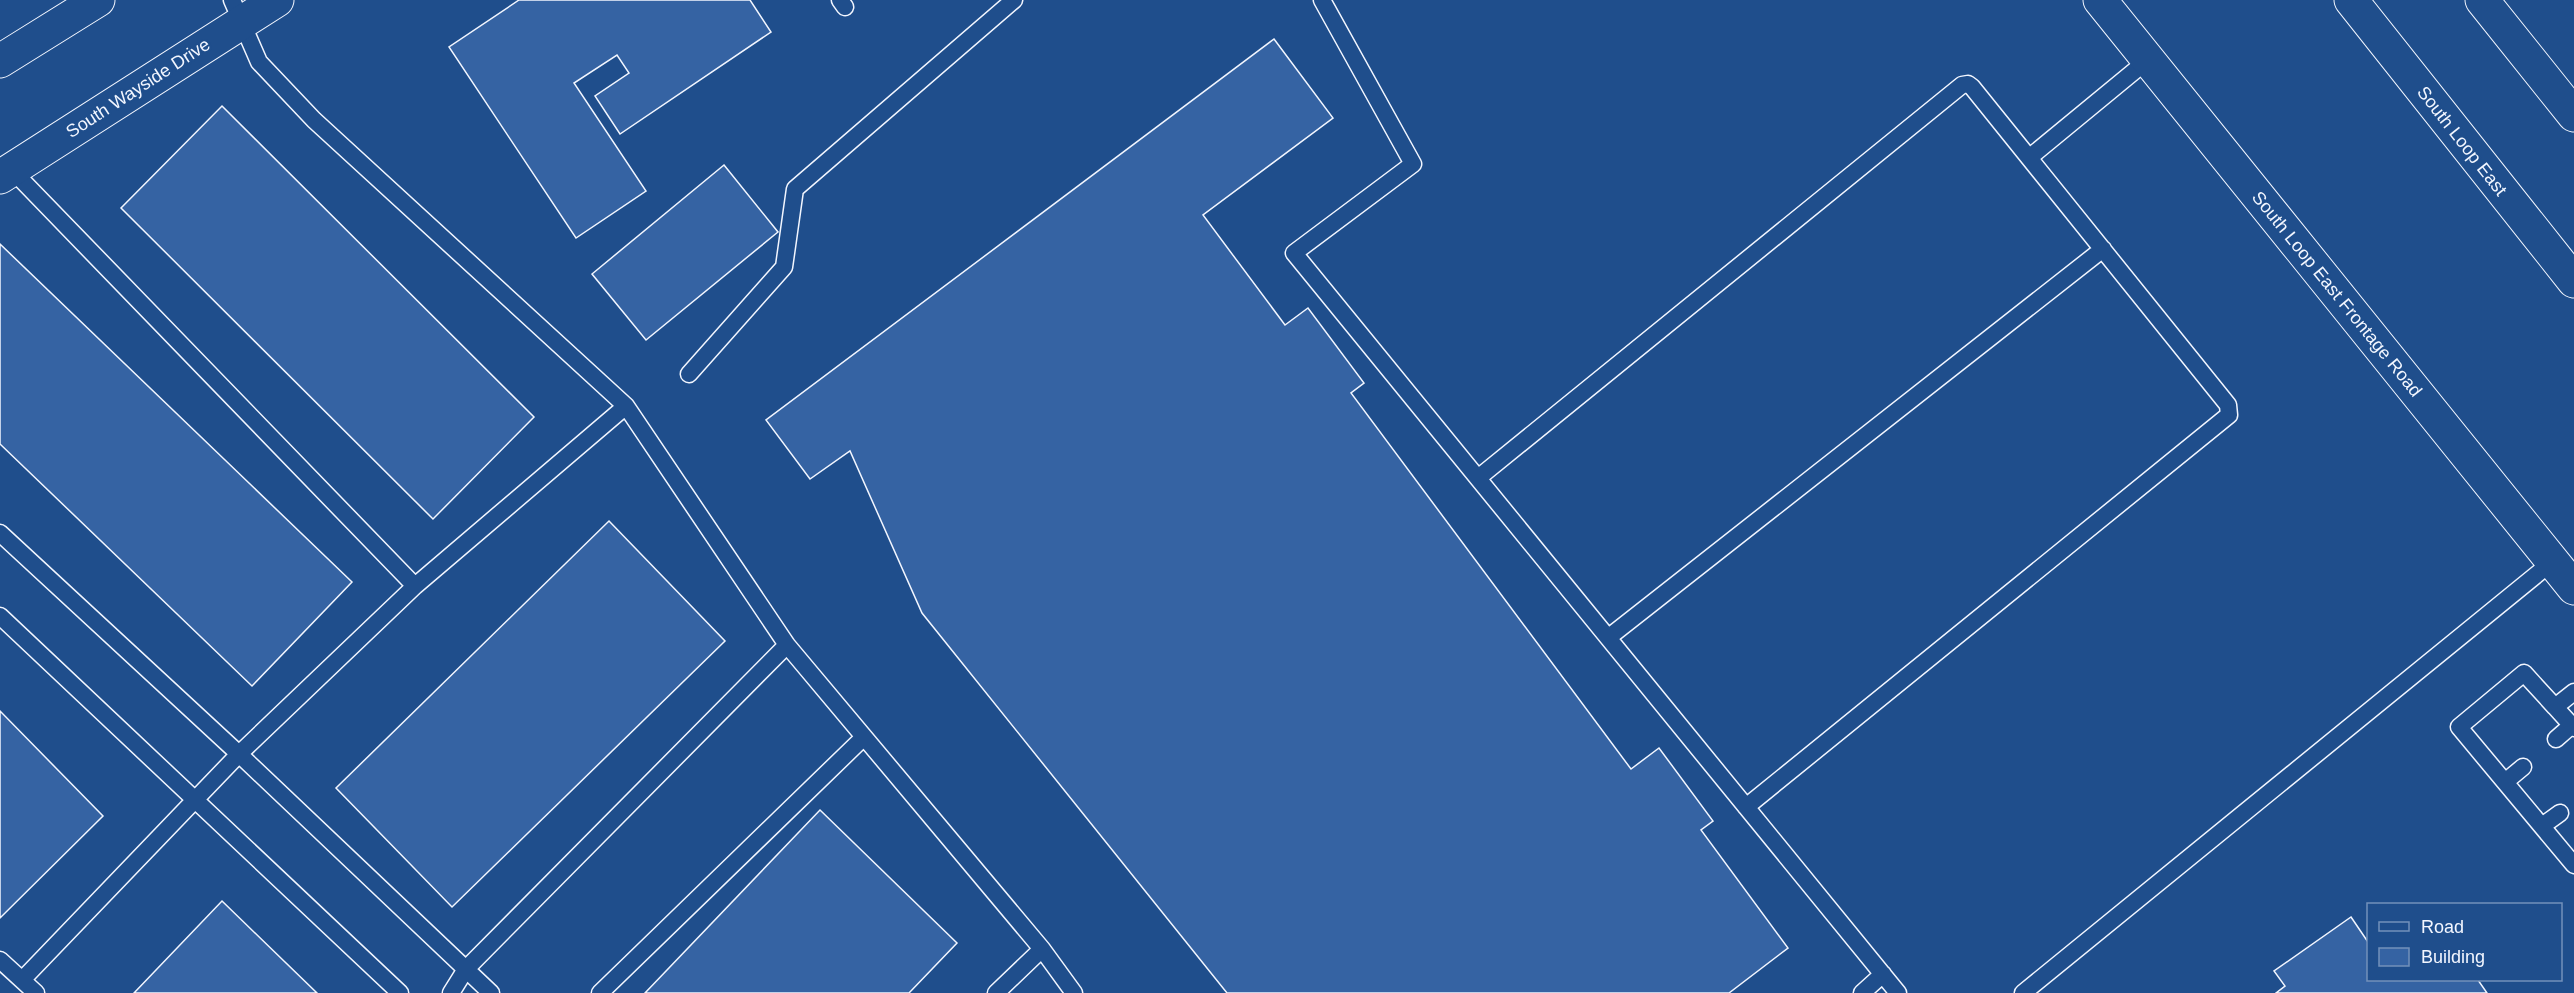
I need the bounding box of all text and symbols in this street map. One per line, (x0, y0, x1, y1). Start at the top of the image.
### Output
street label: South Wayside Drive (62, 34, 214, 142)
street label: South Loop East (2413, 82, 2511, 200)
street label: South Loop East Frontage Road (2248, 187, 2426, 401)
legend (2367, 903, 2562, 981)
text: Road (2421, 917, 2464, 937)
text: Building (2421, 947, 2485, 967)

